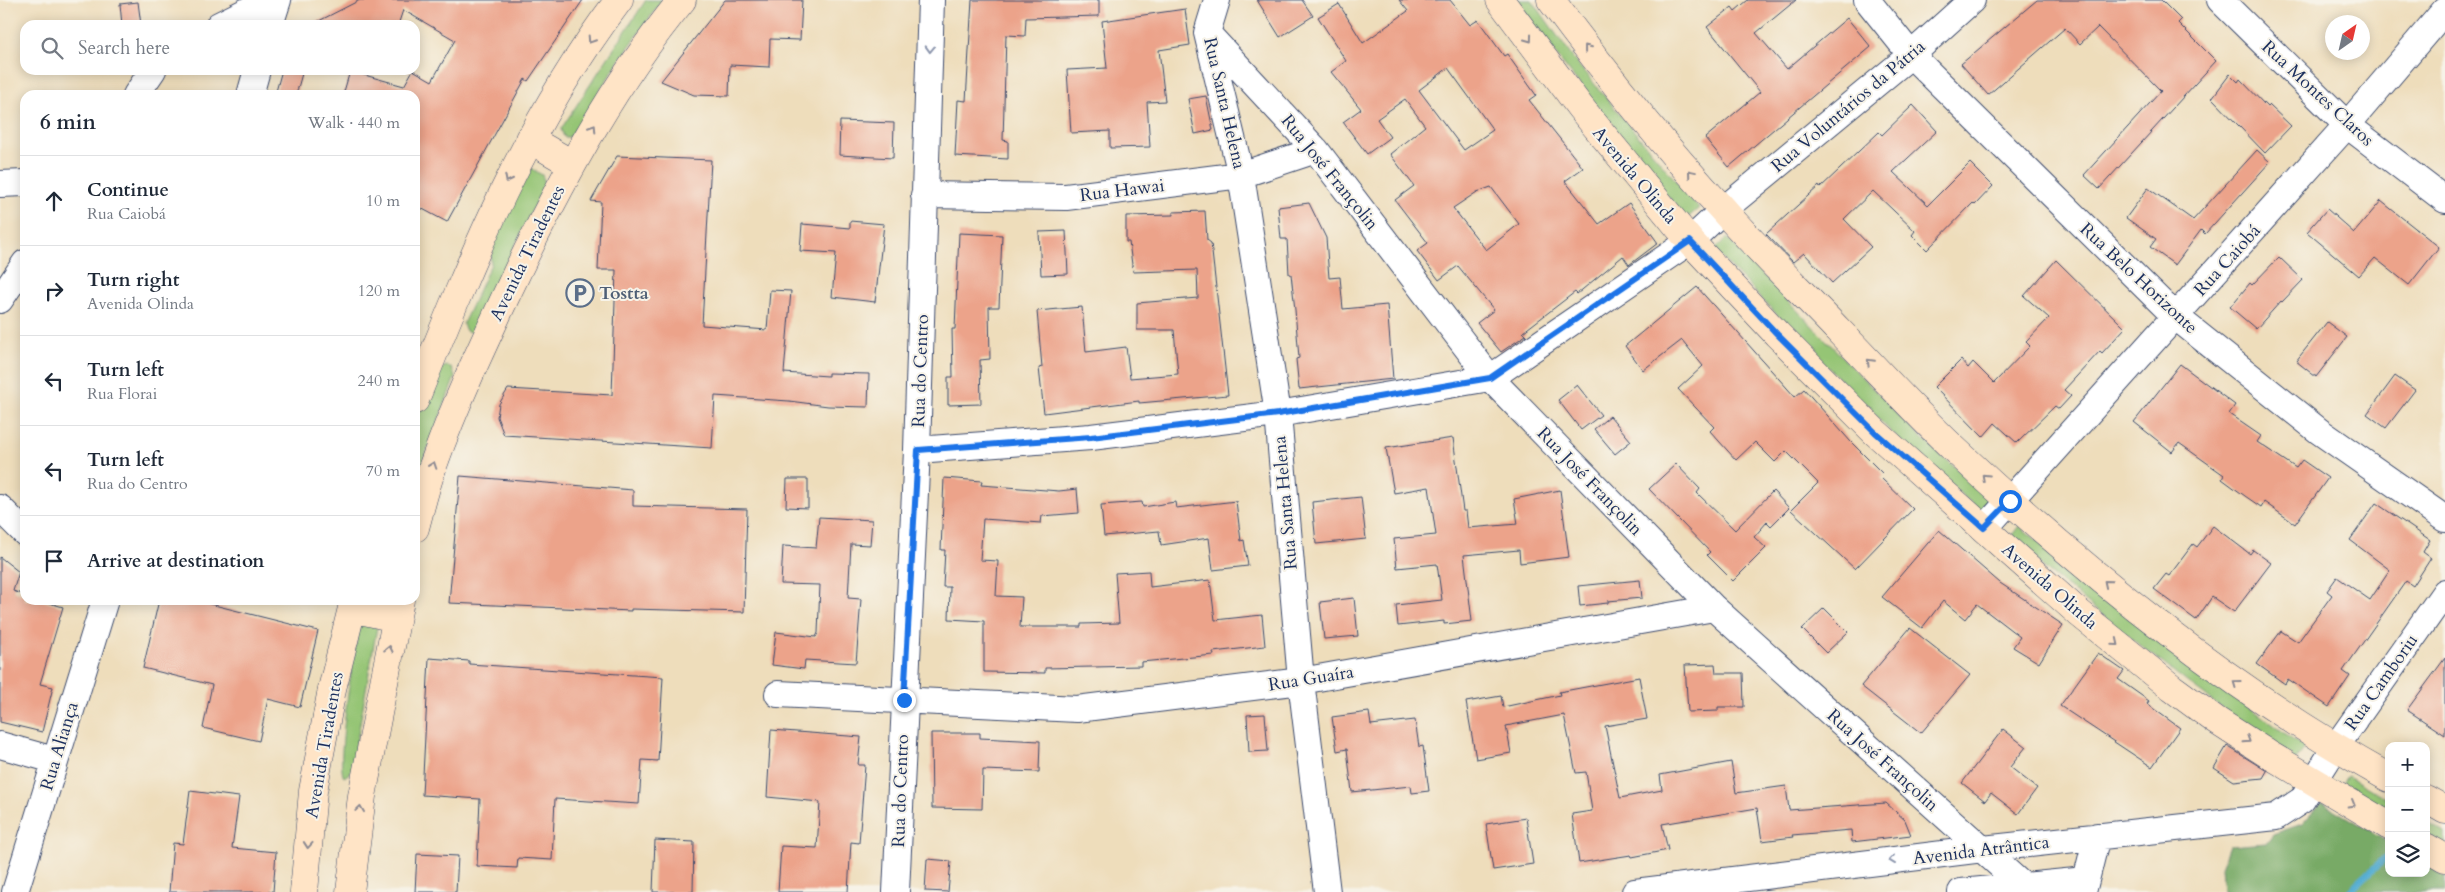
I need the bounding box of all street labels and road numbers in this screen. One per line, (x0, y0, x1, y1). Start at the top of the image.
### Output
street label: Rua Voluntários da Pátria (1766, 34, 1931, 178)
street label: Rua Santa Helena (1197, 35, 1252, 172)
street label: Rua Montes Claros (2256, 35, 2379, 152)
street label: Rua José Françolin (1275, 109, 1385, 236)
street label: Avenida Olinda (1586, 121, 1683, 230)
street label: Rua Hawai (1078, 173, 1166, 208)
street label: Avenida Tiradentes (484, 181, 571, 325)
street label: Rua Belo Horizonte (2074, 217, 2203, 340)
street label: Rua Caiobá (2188, 219, 2266, 302)
street label: Rua do Centro (906, 314, 935, 428)
street label: Rua José Françolin (1531, 421, 1649, 542)
street label: Rua Santa Helena (1267, 435, 1304, 571)
street label: Avenida Olinda (1996, 537, 2103, 635)
street label: Rua Camboriu (2339, 629, 2424, 736)
street label: Rua Guaíra (1267, 659, 1356, 698)
street label: Avenida Tiradentes (299, 670, 350, 820)
street label: Rua Aliança (34, 699, 85, 794)
street label: Rua José Françolin (1821, 703, 1945, 818)
street label: Rua do Centro (886, 734, 915, 848)
street label: Avenida Atrântica (1911, 830, 2051, 871)

